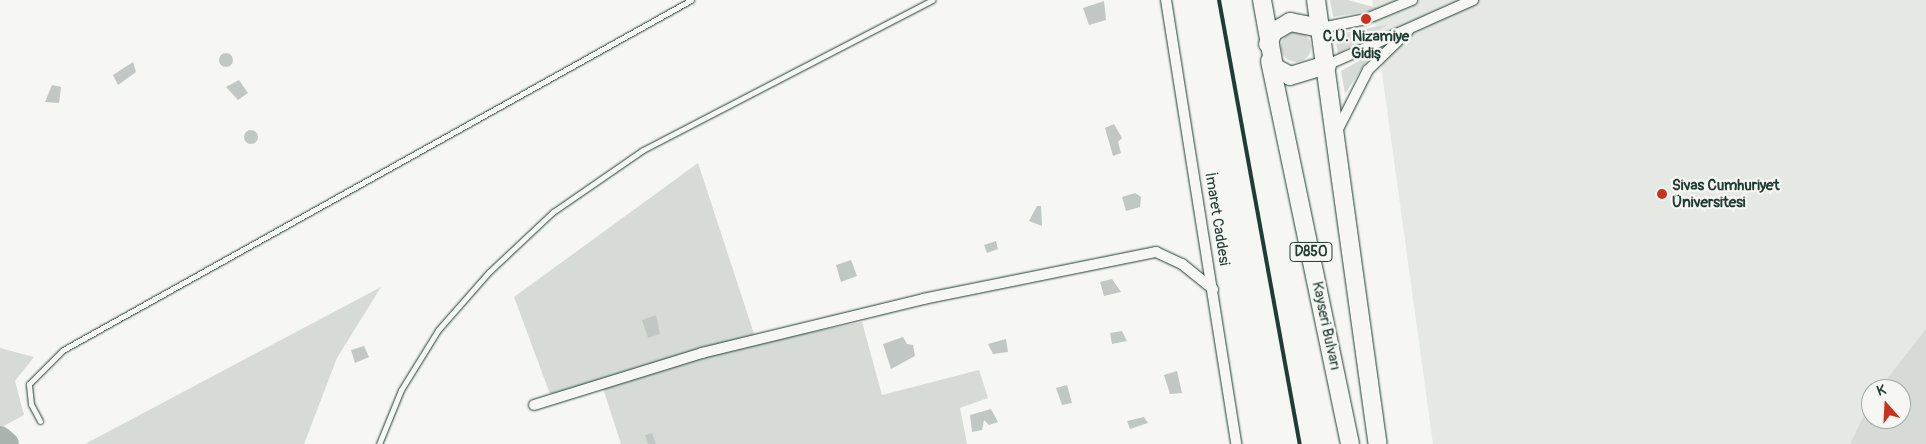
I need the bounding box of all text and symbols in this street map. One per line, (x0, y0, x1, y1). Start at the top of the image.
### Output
marker: C.Ü. Nizamiye Gidiş (1360, 13, 1372, 25)
place label: C.Ü. Nizamiye Gidiş (1323, 27, 1409, 62)
street label: İmaret Caddesi (1201, 171, 1233, 267)
place label: Sivas Cumhuriyet Üniversitesi (1672, 176, 1780, 211)
marker: Sivas Cumhuriyet Üniversitesi (1656, 188, 1668, 200)
road number: D850 (1288, 240, 1334, 264)
street label: Kayseri Bulvarı (1308, 280, 1344, 372)
north arrow (1861, 379, 1911, 429)
text: K (1875, 381, 1888, 400)

